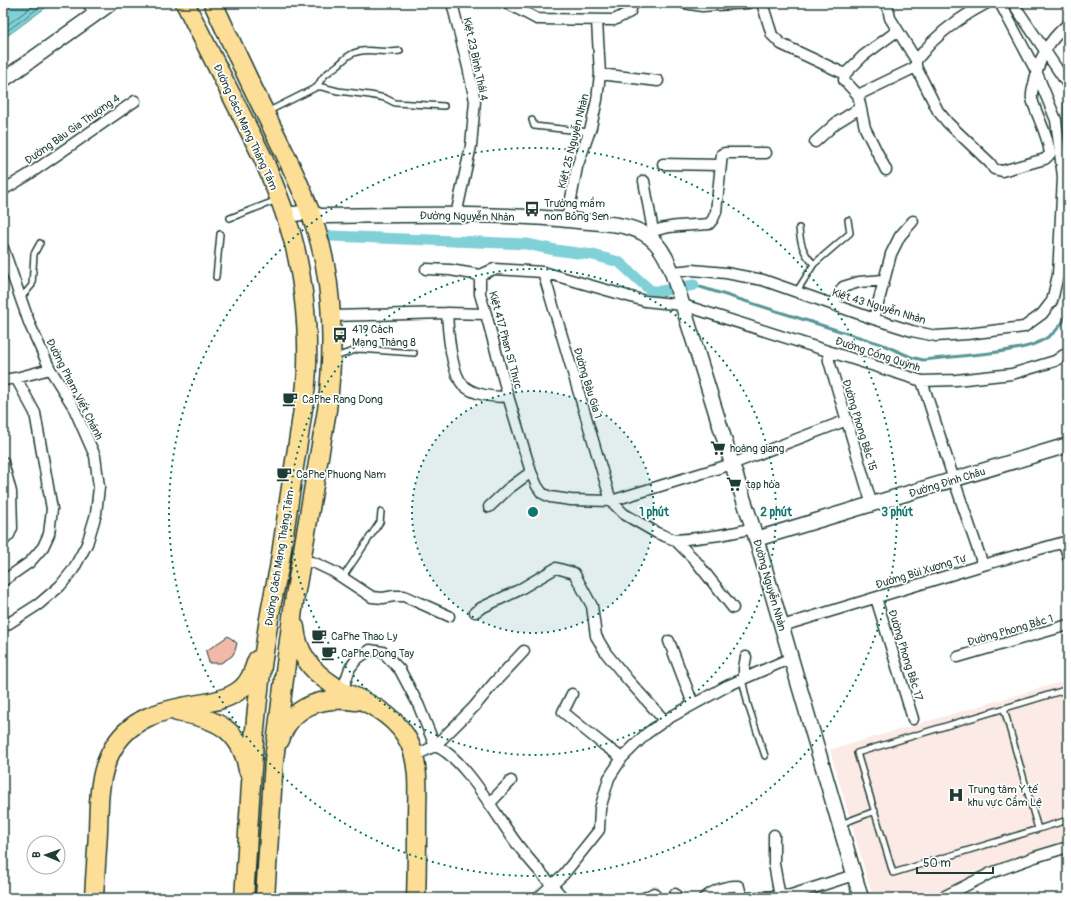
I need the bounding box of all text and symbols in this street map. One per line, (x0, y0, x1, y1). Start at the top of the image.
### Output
street label: Kiệt 23 Bình Thái 4 (460, 16, 491, 103)
street label: Đường Cách Mạng Tháng Tám (211, 62, 281, 193)
street label: Đường Bàu Gia Thượng 4 (22, 91, 123, 167)
street label: Kiệt 25 Nguyễn Nhàn (554, 92, 592, 190)
place label: Trường mầm non Bông Sen (544, 196, 609, 223)
bus stop icon: Trường mầm non Bông Sen (523, 200, 541, 218)
street label: Đường Nguyễn Nhàn (419, 208, 515, 224)
street label: Kiệt 43 Nguyễn Nhàn (830, 285, 928, 327)
street label: Kiệt 417 Phan Sĩ Thực (486, 290, 525, 391)
place label: 419 Cách Mạng Tháng 8 (352, 323, 416, 349)
bus stop icon: 419 Cách Mạng Tháng 8 (331, 326, 349, 344)
street label: Đường Cống Quỳnh (834, 335, 922, 374)
street label: Đường Phạm Viết Chánh (43, 336, 106, 442)
street label: Đường Bàu Gia 1 (571, 346, 605, 420)
street label: Đường Phong Bắc 15 (839, 378, 880, 472)
cafe icon: CaPhe Rang Dong (281, 390, 299, 408)
place label: CaPhe Rang Dong (302, 393, 383, 406)
supermarket icon: hoàng giang (709, 439, 727, 457)
place label: hoàng giang (730, 442, 785, 455)
cafe icon: CaPhe Phuong Nam (275, 465, 293, 483)
street label: Đường Đinh Châu (907, 465, 987, 500)
place label: CaPhe Phuong Nam (296, 468, 386, 481)
supermarket icon: tạp hóa (725, 475, 743, 493)
place label: tạp hóa (745, 478, 780, 491)
street label: Đường Cách Mạng Tháng Tám (262, 489, 297, 627)
centre of rings (526, 505, 540, 519)
text: 1 phút (639, 505, 670, 520)
text: 2 phút (760, 505, 793, 520)
text: 3 phút (881, 505, 914, 520)
street label: Đường Nguyễn Nhàn (750, 537, 790, 633)
street label: Đường Bùi Xương Tự (874, 551, 969, 592)
street label: Đường Phong Bắc 17 (885, 608, 926, 702)
street label: Đường Phong Bắc 1 (966, 612, 1055, 649)
cafe icon: CaPhe Thao Ly (310, 627, 328, 645)
place label: CaPhe Thao Ly (331, 630, 398, 643)
cafe icon: CaPhe Dong Tay (320, 644, 338, 662)
place label: CaPhe Dong Tay (341, 647, 414, 660)
place label: Trung tâm Y tế khu vực Cẩm Lệ (968, 783, 1042, 809)
hospital icon: Trung tâm Y tế khu vực Cẩm Lệ (947, 786, 965, 804)
north arrow (26, 835, 66, 875)
scale bar (917, 849, 993, 875)
text: B (30, 851, 43, 858)
text: 50 m (923, 856, 951, 871)

